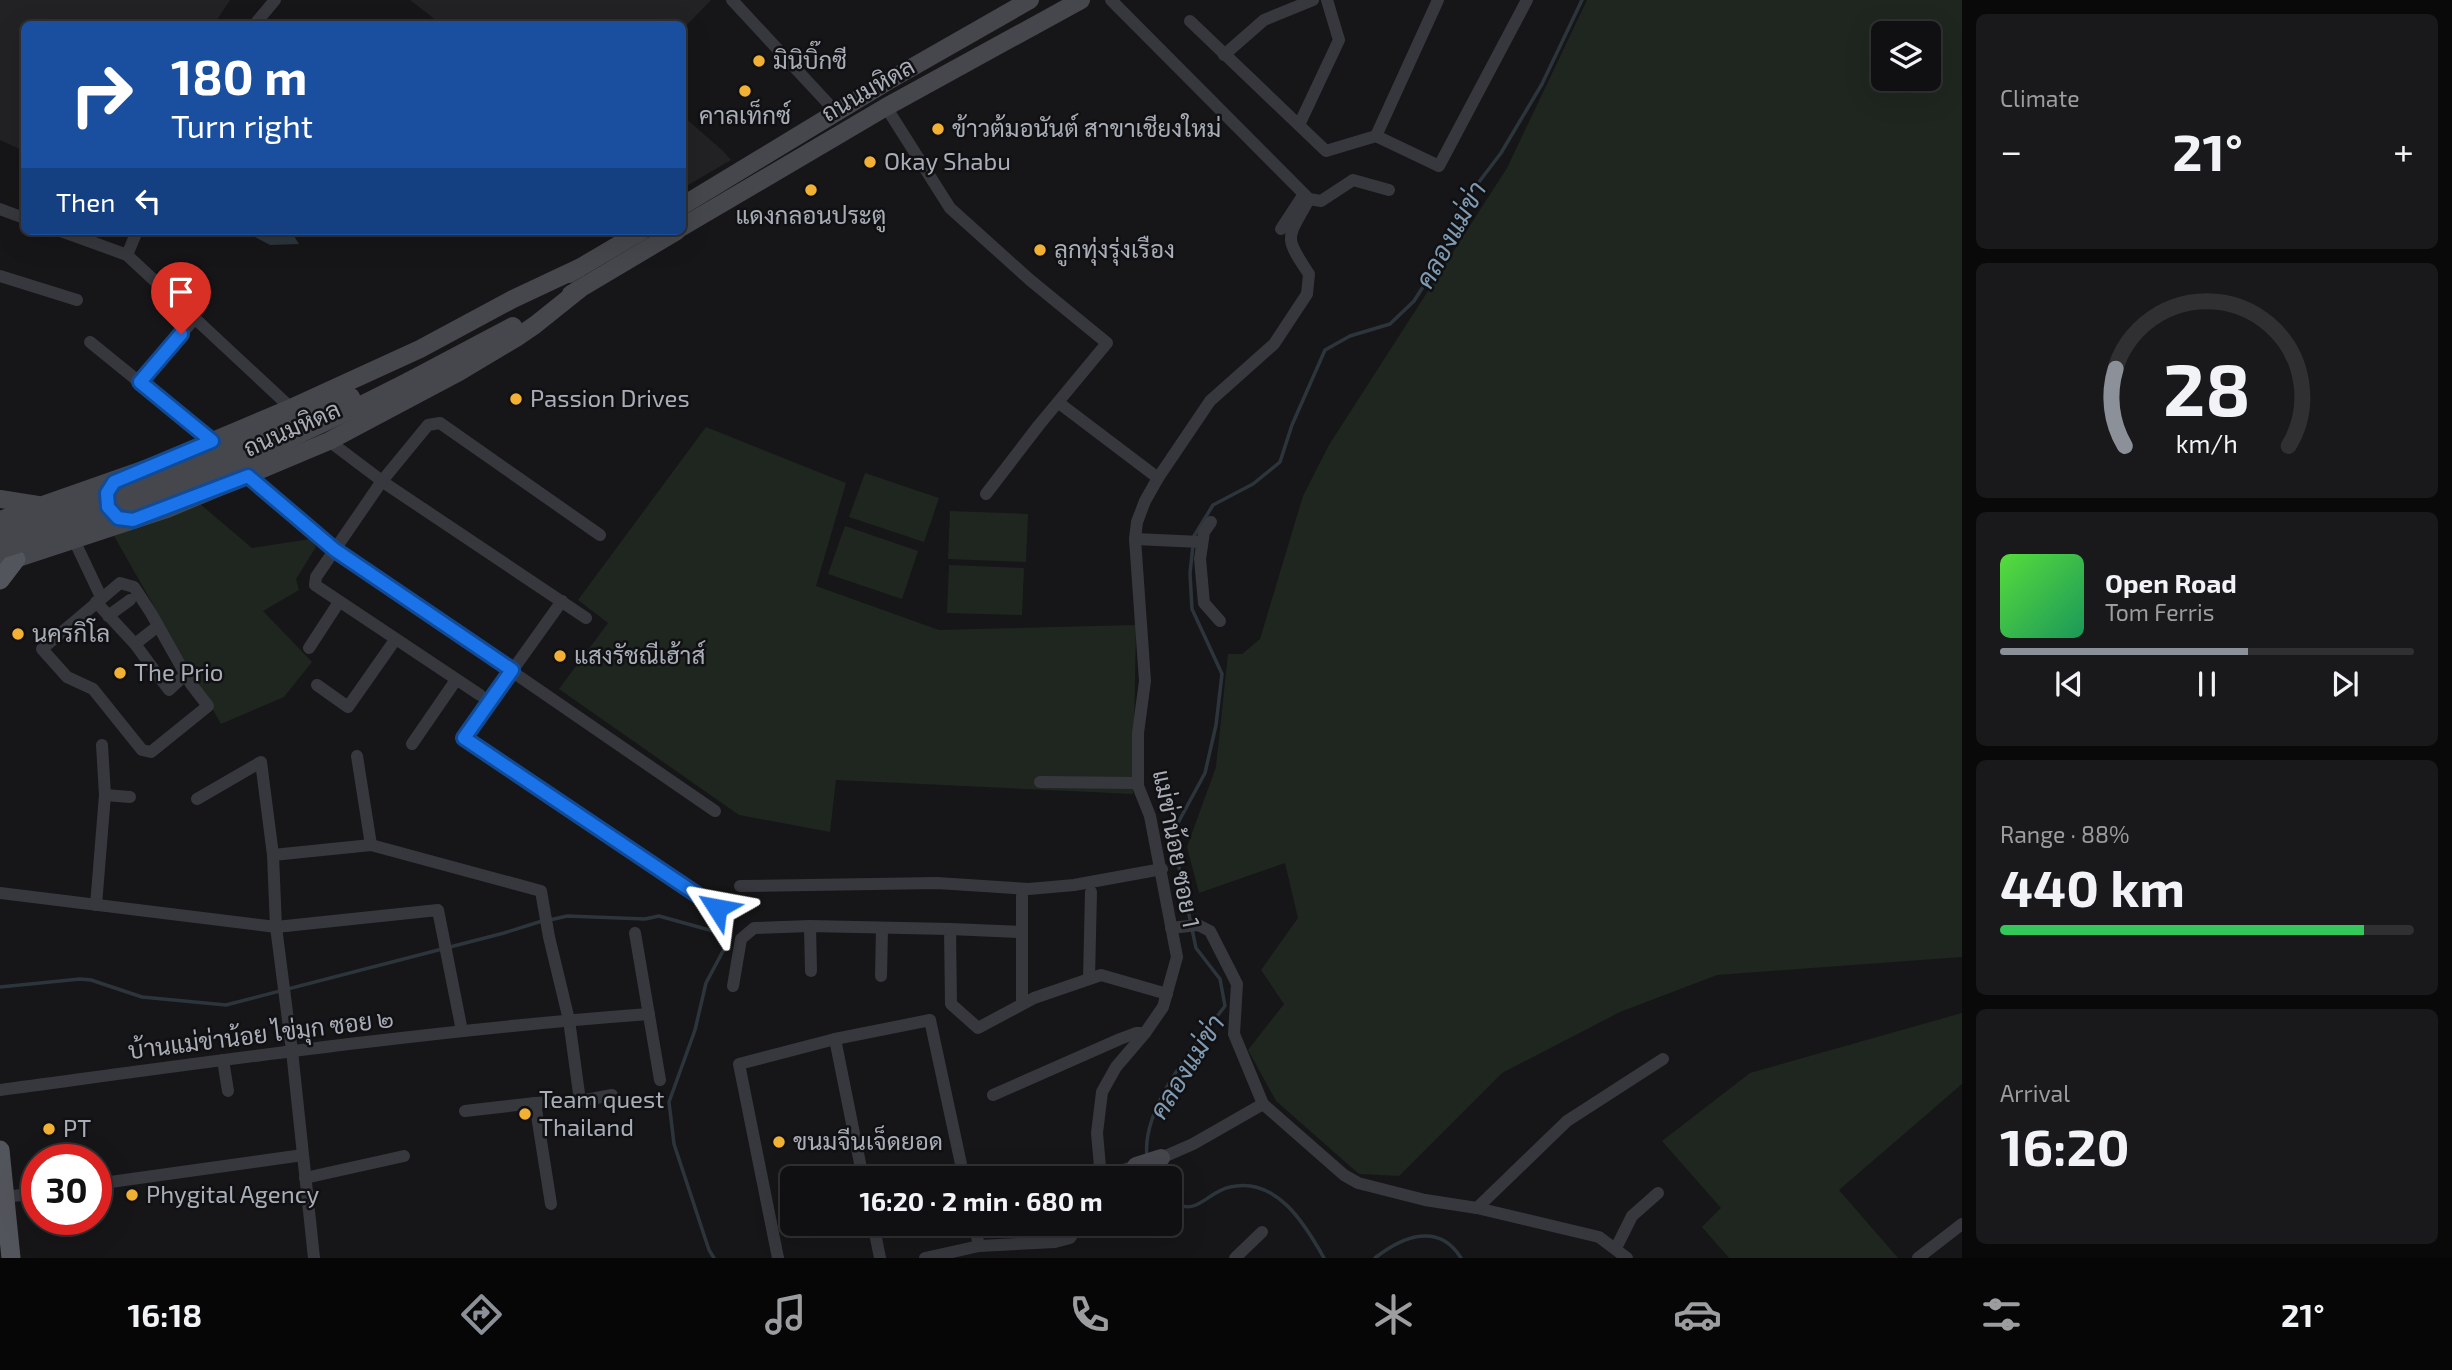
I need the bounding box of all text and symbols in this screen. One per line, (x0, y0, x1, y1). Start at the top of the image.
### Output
map controls (1871, 21, 1941, 91)
button: layers (1871, 21, 1941, 91)
place label: มินิบิ๊กซี (773, 40, 847, 74)
text: 180 m (171, 46, 307, 105)
icon: right (56, 49, 147, 140)
street label: ถนนมหิดล (816, 50, 919, 127)
marker: มินิบิ๊กซี (751, 53, 767, 69)
marker: คาลเท็กซ์ (737, 83, 753, 99)
text: Climate (2000, 84, 2080, 112)
place label: คาลเท็กซ์ (699, 99, 791, 129)
text: Turn right (171, 106, 313, 144)
place label: ข้าวต้มอนันต์ สาขาเชียงใหม่ (952, 113, 1221, 142)
text: 21° (2172, 119, 2243, 181)
marker: ข้าวต้มอนันต์ สาขาเชียงใหม่ (930, 121, 946, 137)
text: − (2000, 127, 2022, 173)
text: + (2393, 127, 2414, 173)
place label: Okay Shabu (884, 146, 1011, 175)
marker: Okay Shabu (862, 154, 878, 170)
water label: คลองแม่ข่า (1408, 176, 1492, 293)
icon: left (129, 182, 167, 220)
marker: แดงกลอนประตู (803, 182, 819, 198)
text: Then (56, 186, 115, 217)
place label: แดงกลอนประตู (736, 200, 886, 233)
place label: ลูกทุ่งรุ่งเรือง (1054, 234, 1175, 267)
marker: ลูกทุ่งรุ่งเรือง (1032, 242, 1048, 258)
pin (151, 262, 211, 334)
icon: arrive (162, 273, 200, 311)
text: 28 (2163, 344, 2251, 432)
place label: Passion Drives (530, 383, 690, 412)
marker: Passion Drives (508, 391, 524, 407)
street label: ถนนมหิดล (239, 394, 344, 462)
text: km/h (2176, 428, 2238, 458)
text: Open Road (2105, 567, 2237, 598)
text: Tom Ferris (2105, 598, 2214, 626)
place label: นครกิโล (32, 618, 110, 647)
marker: นครกิโล (10, 626, 26, 642)
place label: แสงรัชณีเฮ้าส์ (574, 640, 705, 669)
marker: แสงรัชณีเฮ้าส์ (552, 648, 568, 664)
place label: The Prio (134, 657, 224, 686)
marker: The Prio (112, 665, 128, 681)
icon: previous (2050, 665, 2088, 703)
icon: pause (2188, 665, 2226, 703)
icon: next (2326, 665, 2364, 703)
street label: แม่ข่าน้อย ซอย 1 (1148, 767, 1207, 930)
text: Range · 88% (2000, 820, 2129, 848)
text: 440 km (2000, 855, 2185, 917)
position arrow (680, 871, 754, 945)
street label: บ้านแม่ข่าน้อย ไข่มุก ซอย ๒ (126, 1003, 396, 1067)
water label: คลองแม่ข่า (1142, 1008, 1230, 1124)
text: Arrival (2000, 1079, 2070, 1107)
place label: Team quest Thailand (539, 1084, 664, 1141)
marker: Team quest Thailand (517, 1106, 533, 1122)
place label: PT (63, 1113, 91, 1142)
text: 16:20 (2000, 1114, 2130, 1176)
marker: PT (41, 1121, 57, 1137)
place label: ขนมจีนเจ็ดยอด (793, 1125, 943, 1155)
marker: ขนมจีนเจ็ดยอด (771, 1134, 787, 1150)
speed limit sign: 30 (21, 1144, 112, 1235)
place label: Phygital Agency (146, 1179, 319, 1208)
text: 16:20 · 2 min · 680 m (859, 1185, 1103, 1216)
marker: Phygital Agency (124, 1187, 140, 1203)
icon: directions (457, 1290, 506, 1339)
icon: music (761, 1290, 810, 1339)
icon: phone (1065, 1290, 1114, 1339)
icon: climate (1369, 1290, 1418, 1339)
icon: car (1673, 1290, 1722, 1339)
icon: filters (1977, 1290, 2026, 1339)
text: 16:18 (127, 1295, 202, 1333)
text: 21° (2281, 1295, 2324, 1333)

